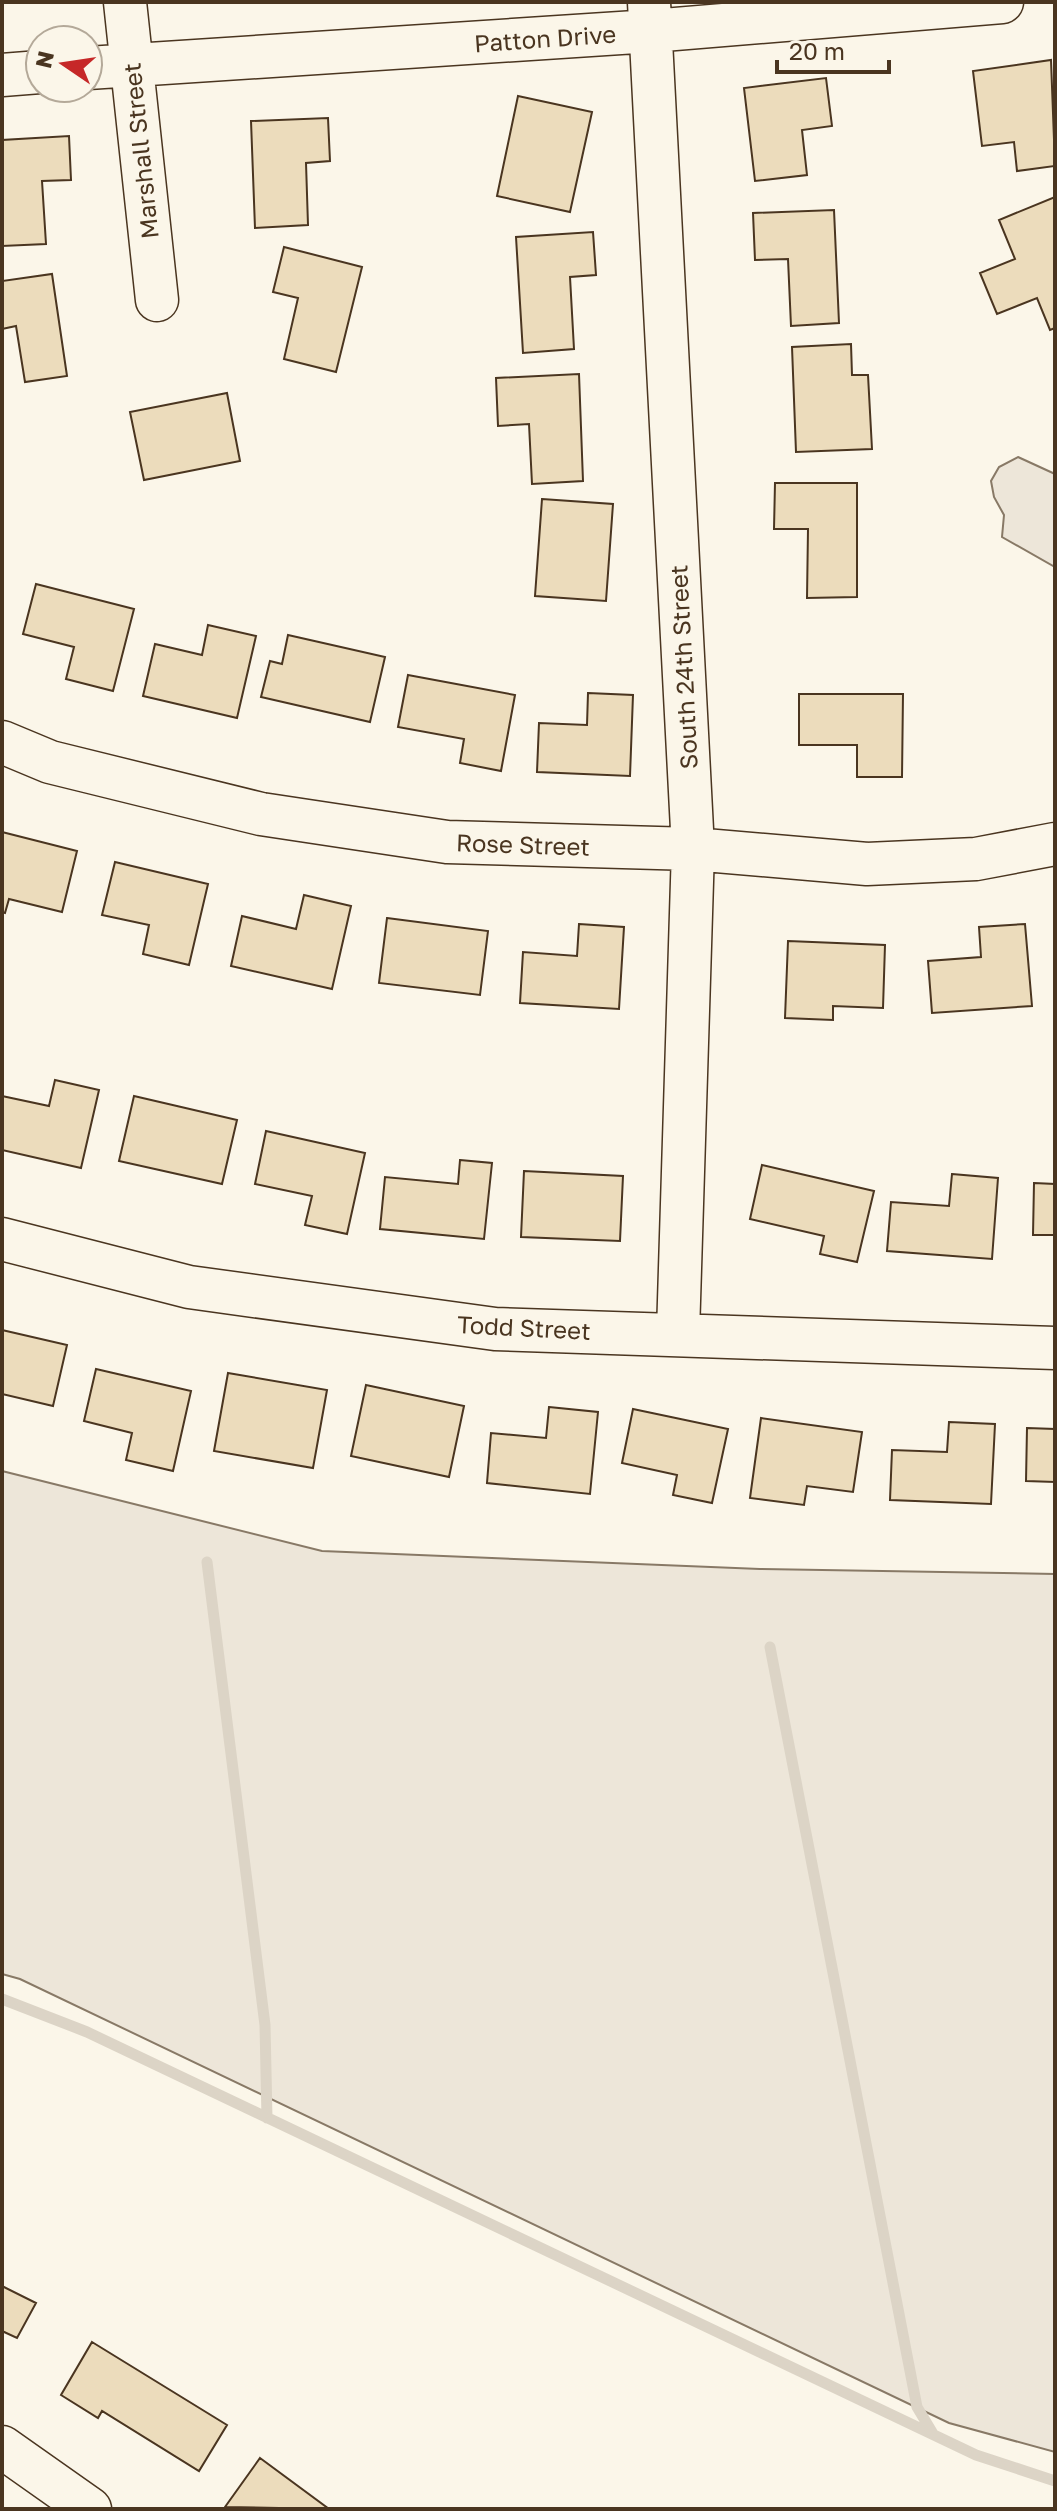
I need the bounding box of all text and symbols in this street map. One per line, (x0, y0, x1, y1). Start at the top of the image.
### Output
street label: Patton Drive (473, 19, 617, 57)
north arrow (24, 24, 104, 104)
scale bar (777, 24, 889, 74)
text: 20 m (789, 36, 845, 65)
text: N (29, 48, 59, 71)
street label: Marshall Street (116, 61, 164, 241)
street label: South 24th Street (663, 564, 703, 770)
street label: Rose Street (455, 827, 591, 861)
street label: Todd Street (456, 1309, 592, 1345)

